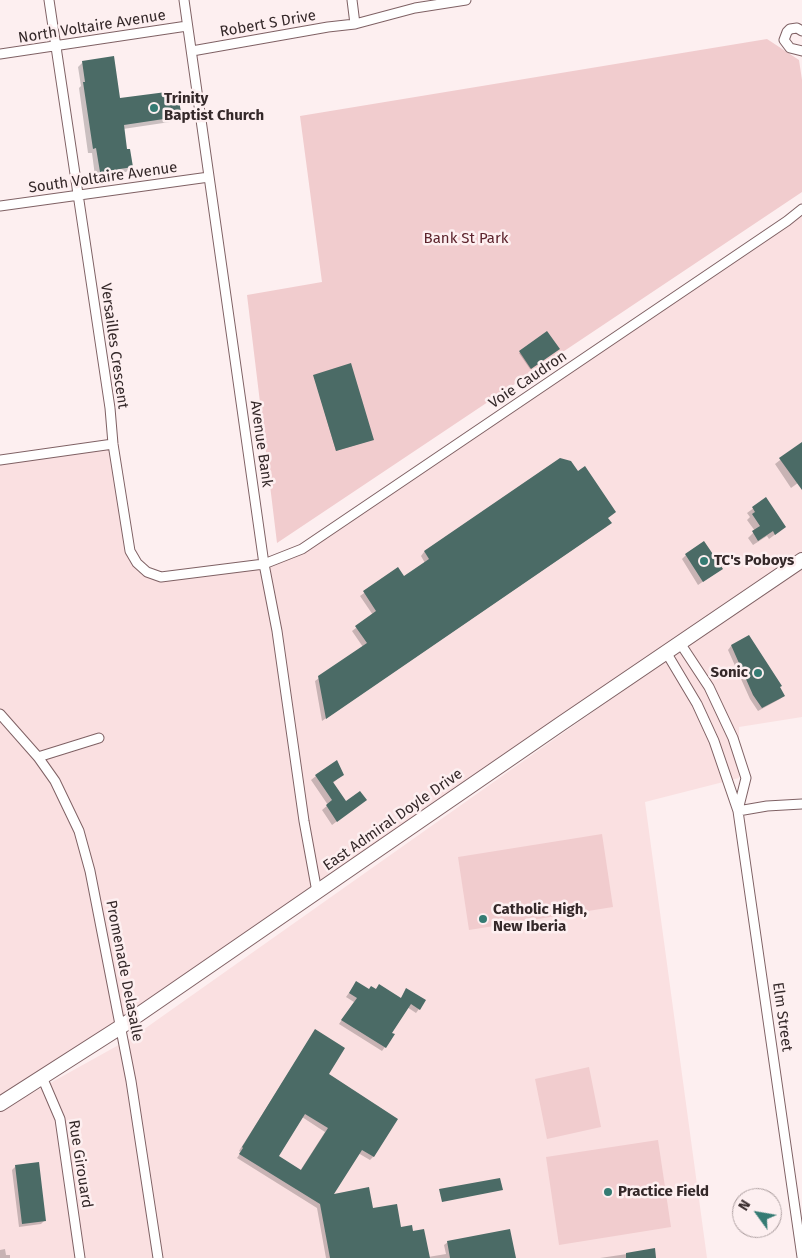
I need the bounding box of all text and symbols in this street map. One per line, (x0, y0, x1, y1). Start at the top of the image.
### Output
street label: North Voltaire Avenue (17, 6, 167, 48)
street label: Robert S Drive (219, 7, 317, 41)
place label: Trinity Baptist Church (164, 90, 264, 125)
marker: Trinity Baptist Church (148, 102, 160, 114)
street label: South Voltaire Avenue (28, 159, 178, 197)
park label: Bank St Park (424, 230, 508, 248)
street label: Versailles Crescent (96, 282, 132, 410)
street label: Voie Caudron (486, 347, 570, 413)
street label: Avenue Bank (246, 399, 276, 489)
place label: TC's Poboys (714, 552, 794, 570)
marker: TC's Poboys (698, 555, 710, 567)
place label: Sonic (711, 664, 748, 682)
marker: Sonic (752, 667, 764, 679)
street label: East Admiral Doyle Drive (320, 765, 466, 875)
street label: Promenade Delasalle (101, 899, 147, 1043)
place label: Catholic High, New Iberia (493, 901, 587, 936)
marker: Catholic High, New Iberia (477, 913, 489, 925)
street label: Elm Street (768, 981, 796, 1053)
street label: Rue Girouard (64, 1119, 96, 1209)
place label: Practice Field (618, 1183, 709, 1201)
marker: Practice Field (602, 1186, 614, 1198)
north arrow (732, 1188, 782, 1238)
text: N (735, 1197, 754, 1214)

